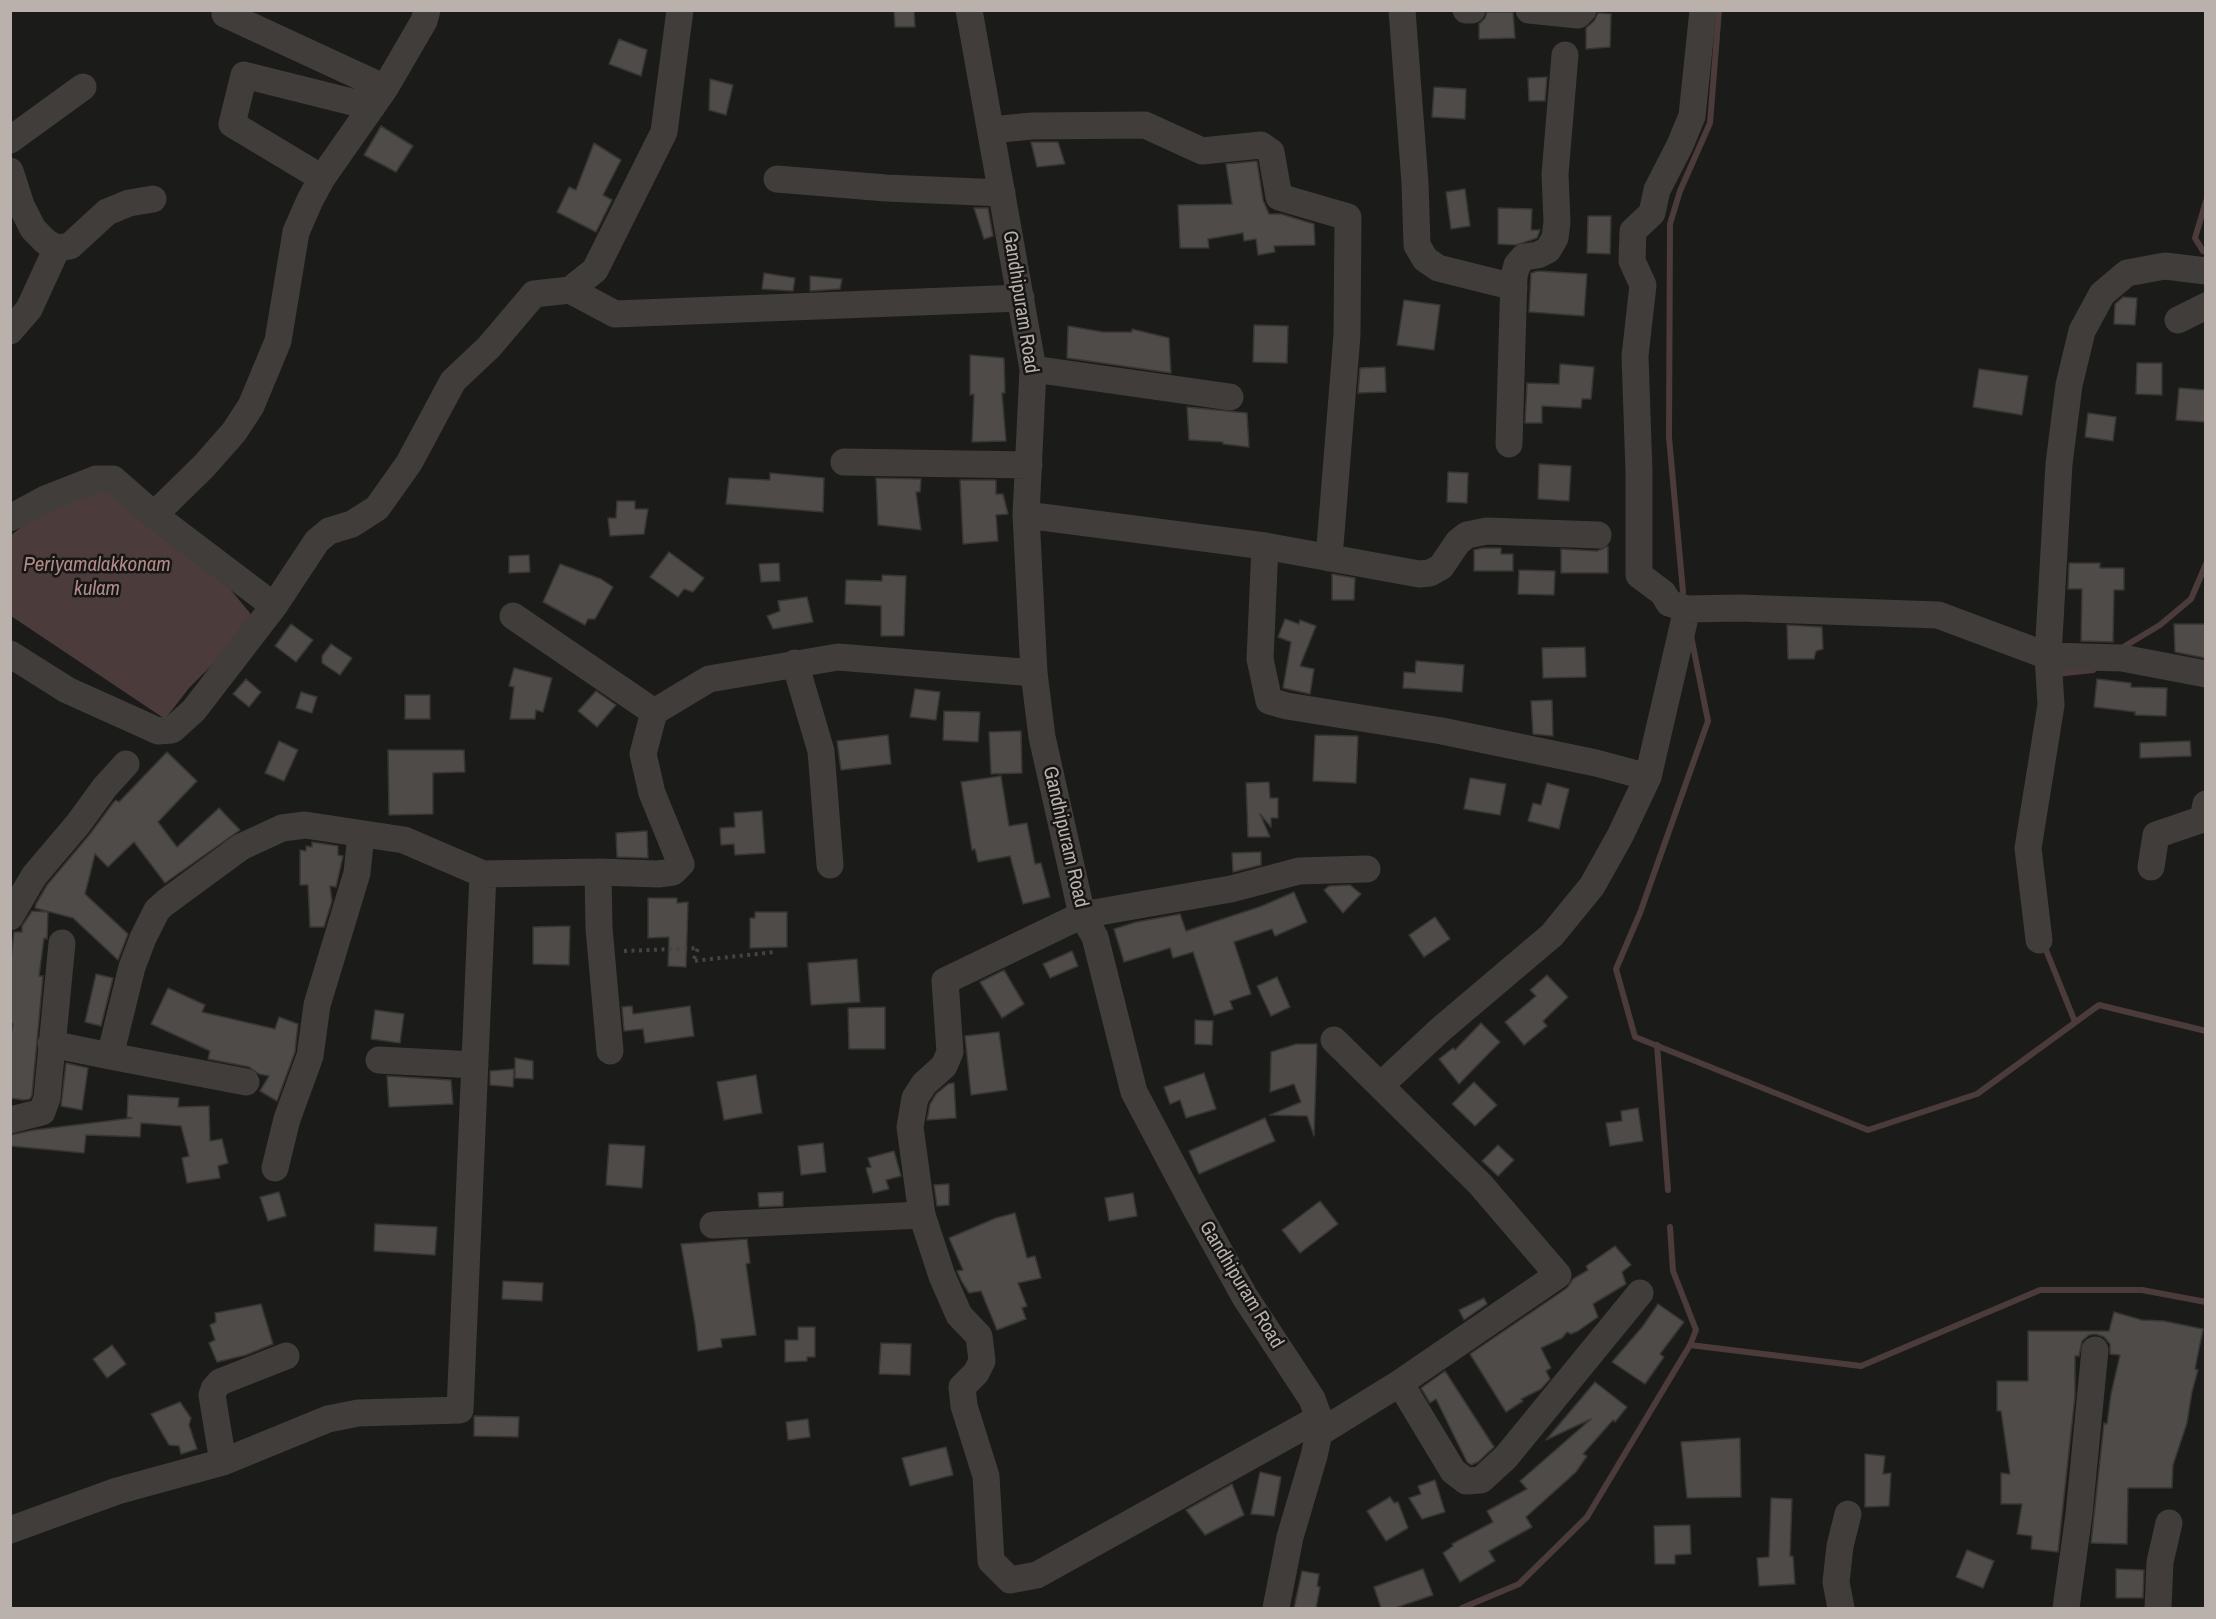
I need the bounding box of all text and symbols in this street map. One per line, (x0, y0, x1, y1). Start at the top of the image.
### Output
street label: Gandhipuram Road (997, 229, 1043, 375)
water label: Periyamalakkonam kulam (23, 552, 171, 602)
street label: Gandhipuram Road (1037, 764, 1093, 910)
street label: Gandhipuram Road (1194, 1217, 1288, 1353)

